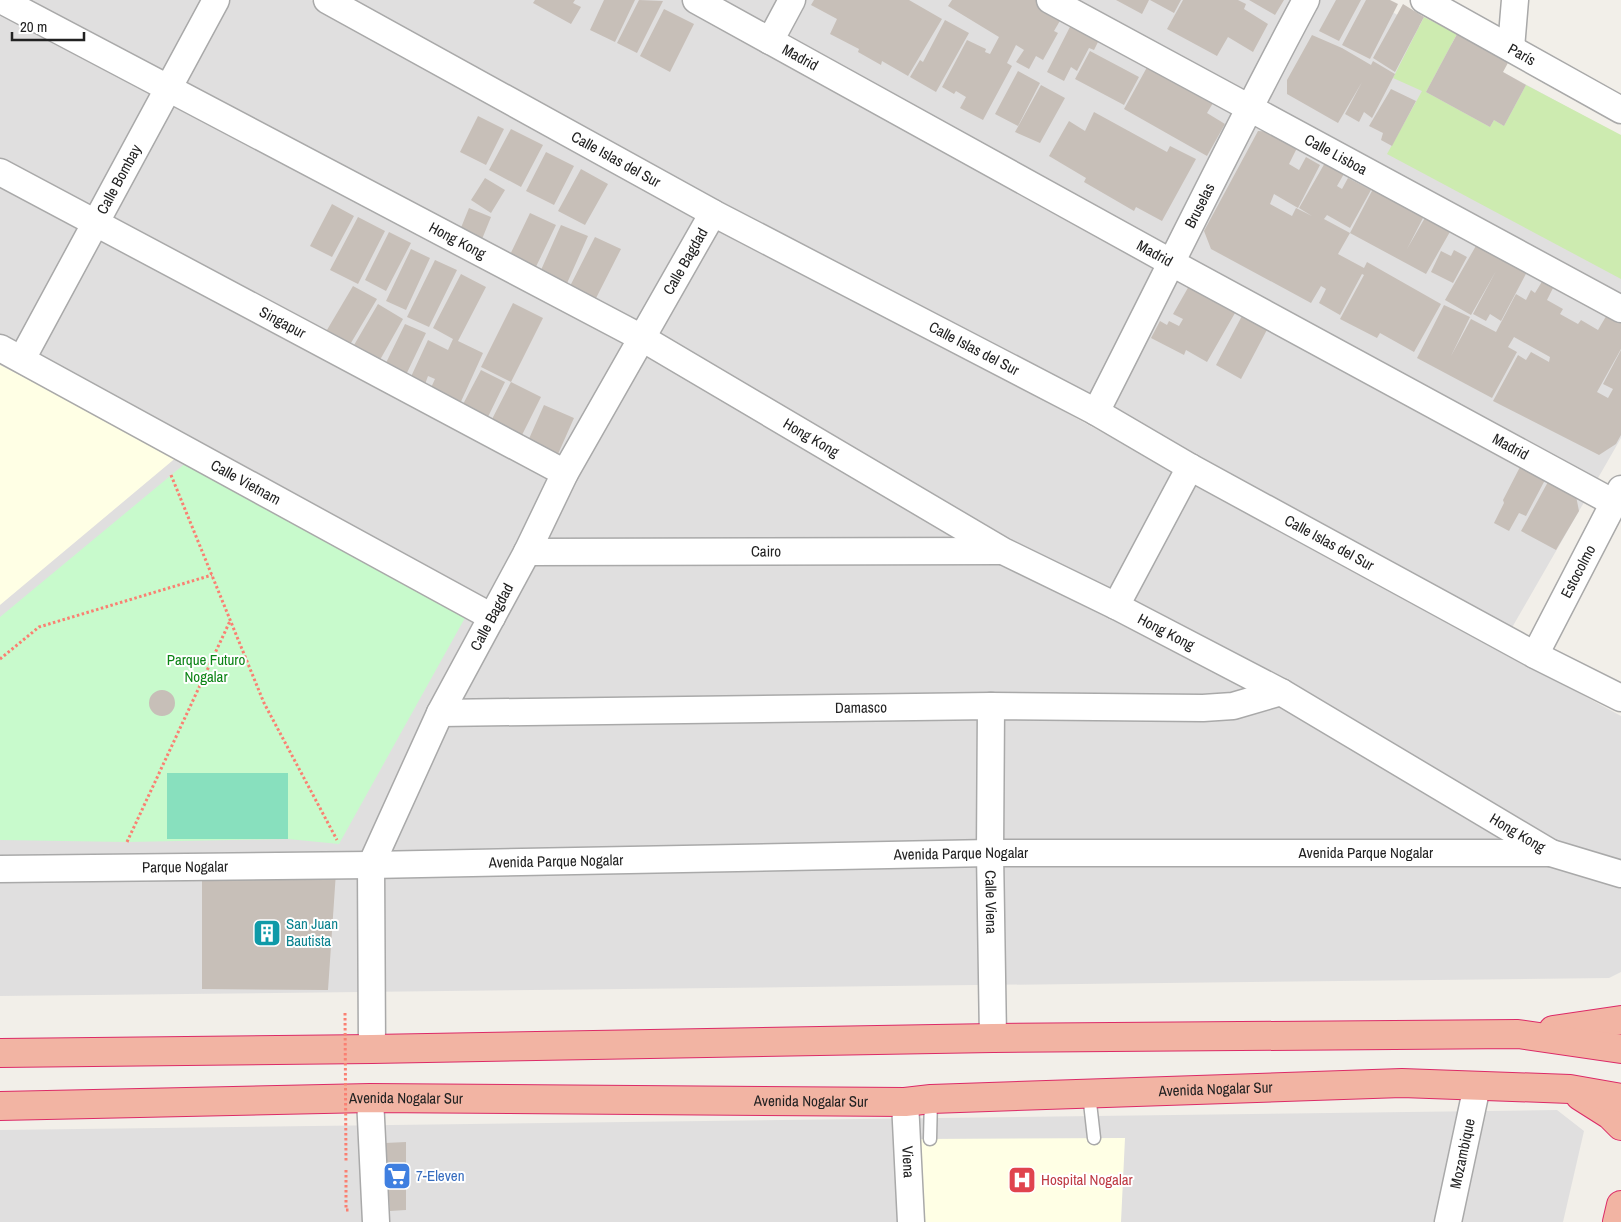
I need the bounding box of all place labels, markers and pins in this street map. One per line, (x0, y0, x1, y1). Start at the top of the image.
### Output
place label: San Juan Bautista (286, 913, 338, 951)
building icon: San Juan Bautista (252, 918, 282, 948)
supermarket icon: 7-Eleven (382, 1161, 412, 1191)
place label: 7-Eleven (416, 1165, 465, 1186)
hospital icon: Hospital Nogalar (1007, 1165, 1037, 1195)
place label: Hospital Nogalar (1041, 1169, 1133, 1190)

